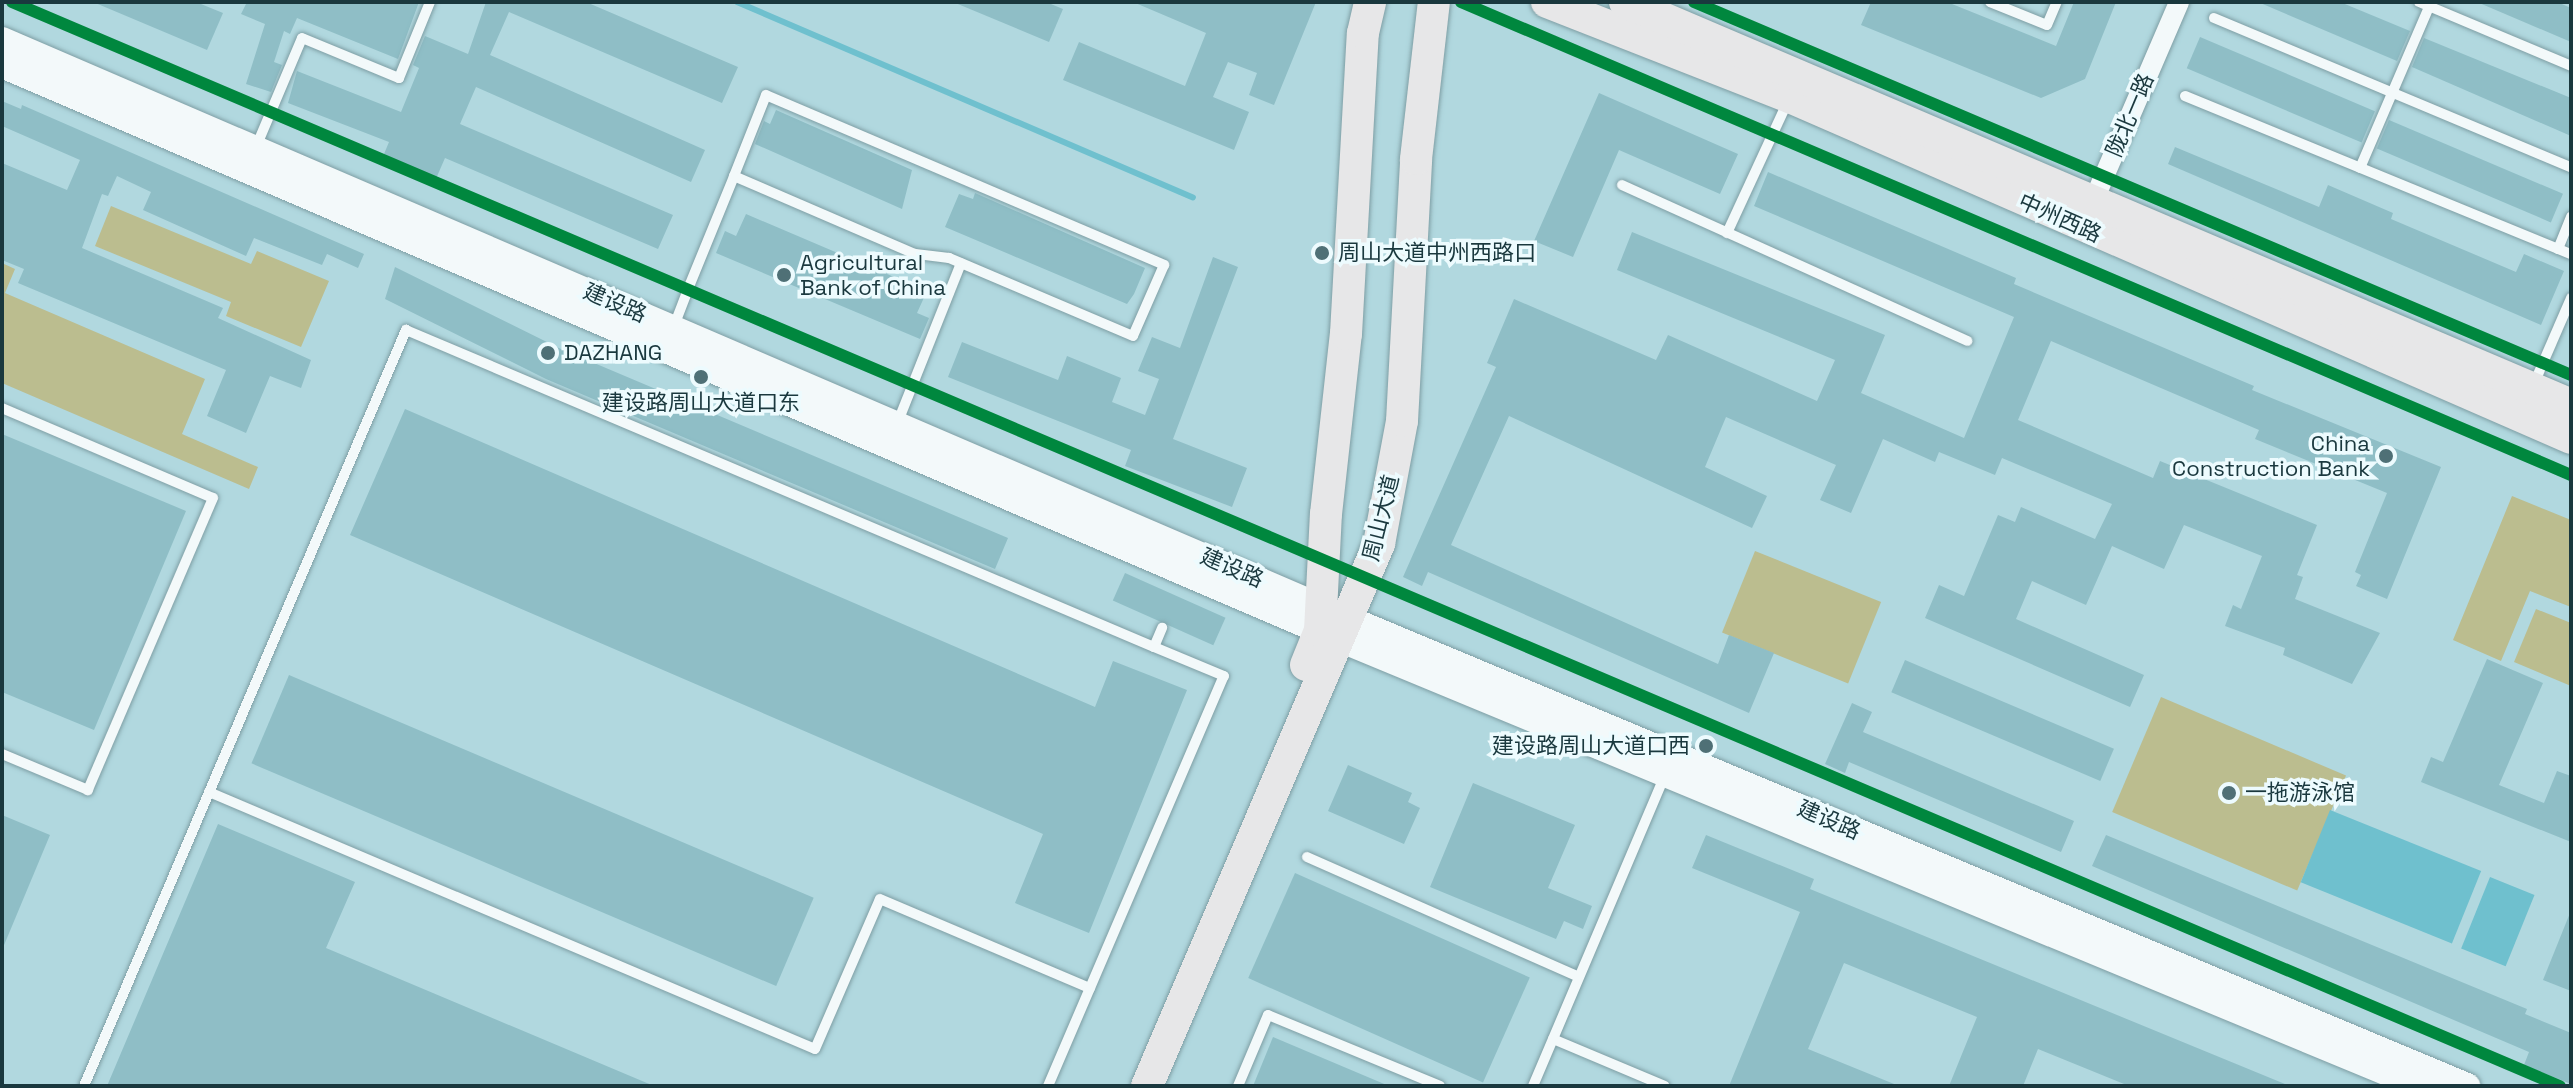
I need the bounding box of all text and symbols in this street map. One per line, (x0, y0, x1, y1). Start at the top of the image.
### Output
street label: 陇北一路 (2101, 69, 2159, 161)
street label: 中州西路 (2014, 188, 2106, 248)
place label: 周山大道中州西路口 (1338, 240, 1536, 266)
marker: 周山大道中州西路口 (1313, 244, 1331, 262)
place label: Agricultural Bank of China (800, 249, 946, 300)
marker: Agricultural Bank of China (775, 266, 793, 284)
street label: 建设路 (579, 278, 651, 328)
place label: DAZHANG (564, 340, 662, 366)
marker: DAZHANG (539, 344, 557, 362)
marker: 建设路周山大道口东 (692, 368, 710, 386)
place label: 建设路周山大道口东 (602, 390, 800, 416)
place label: China Construction Bank (2172, 430, 2370, 482)
marker: China Construction Bank (2377, 447, 2395, 465)
street label: 周山大道 (1358, 472, 1404, 564)
street label: 建设路 (1196, 543, 1268, 593)
place label: 建设路周山大道口西 (1492, 733, 1690, 759)
marker: 建设路周山大道口西 (1697, 737, 1715, 755)
place label: 一拖游泳馆 (2245, 780, 2355, 806)
marker: 一拖游泳馆 (2220, 784, 2238, 802)
street label: 建设路 (1793, 795, 1865, 845)

